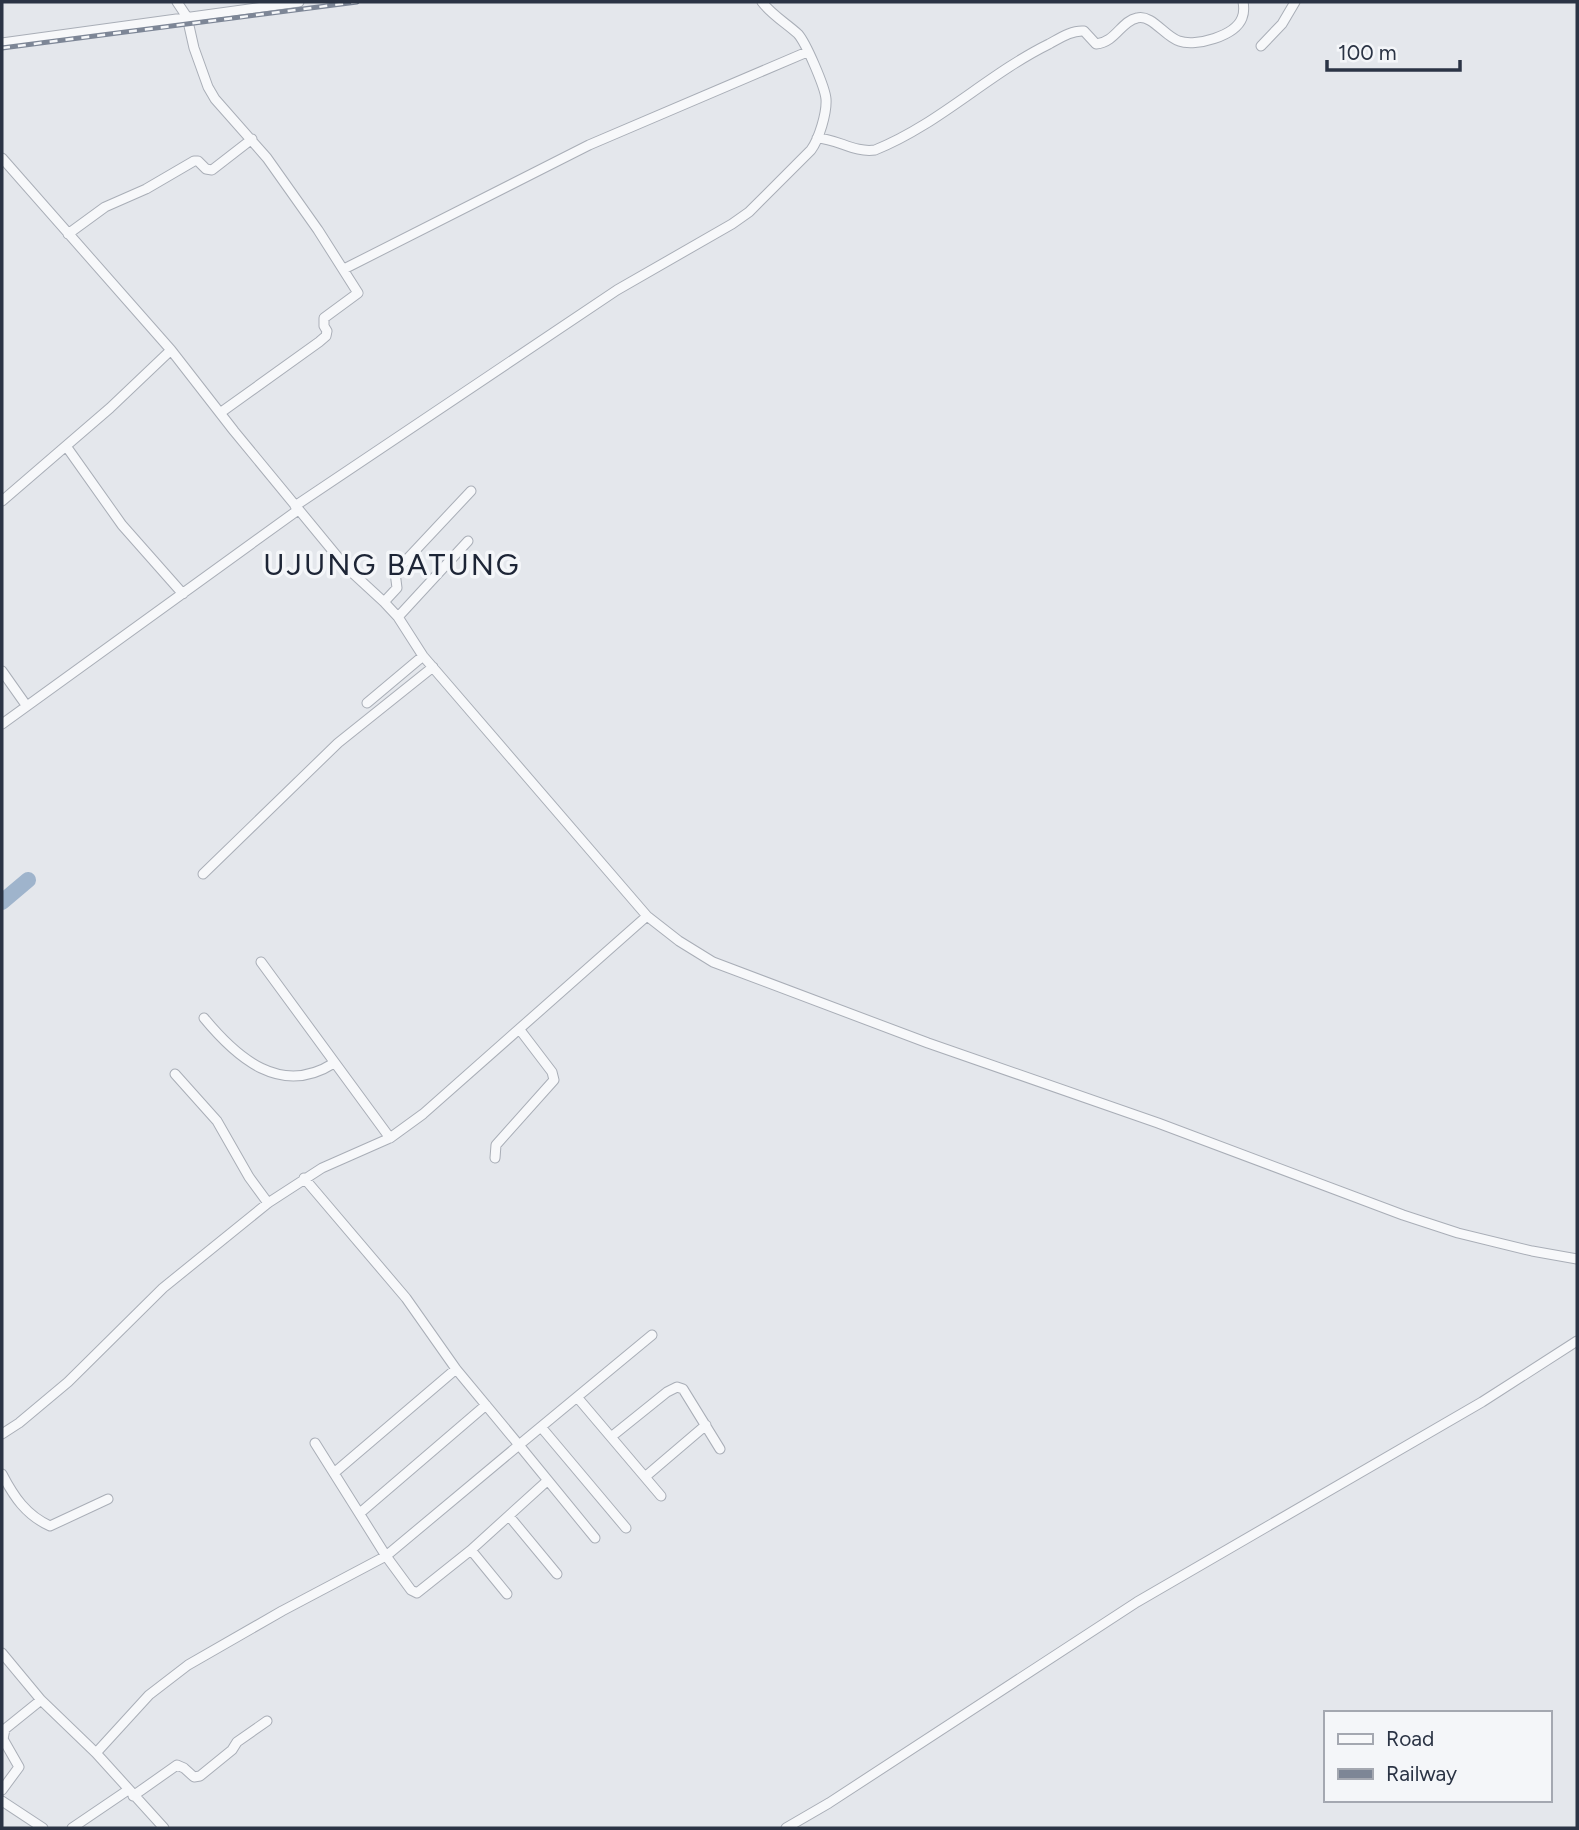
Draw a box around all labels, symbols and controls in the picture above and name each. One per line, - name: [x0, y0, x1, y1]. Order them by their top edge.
- scale bar: [1327, 28, 1460, 72]
- text: 100 m: [1338, 40, 1397, 65]
- district label: UJUNG BATUNG: [263, 546, 521, 583]
- legend: [1324, 1711, 1551, 1802]
- text: Road: [1386, 1726, 1434, 1751]
- text: Railway: [1386, 1761, 1457, 1786]

